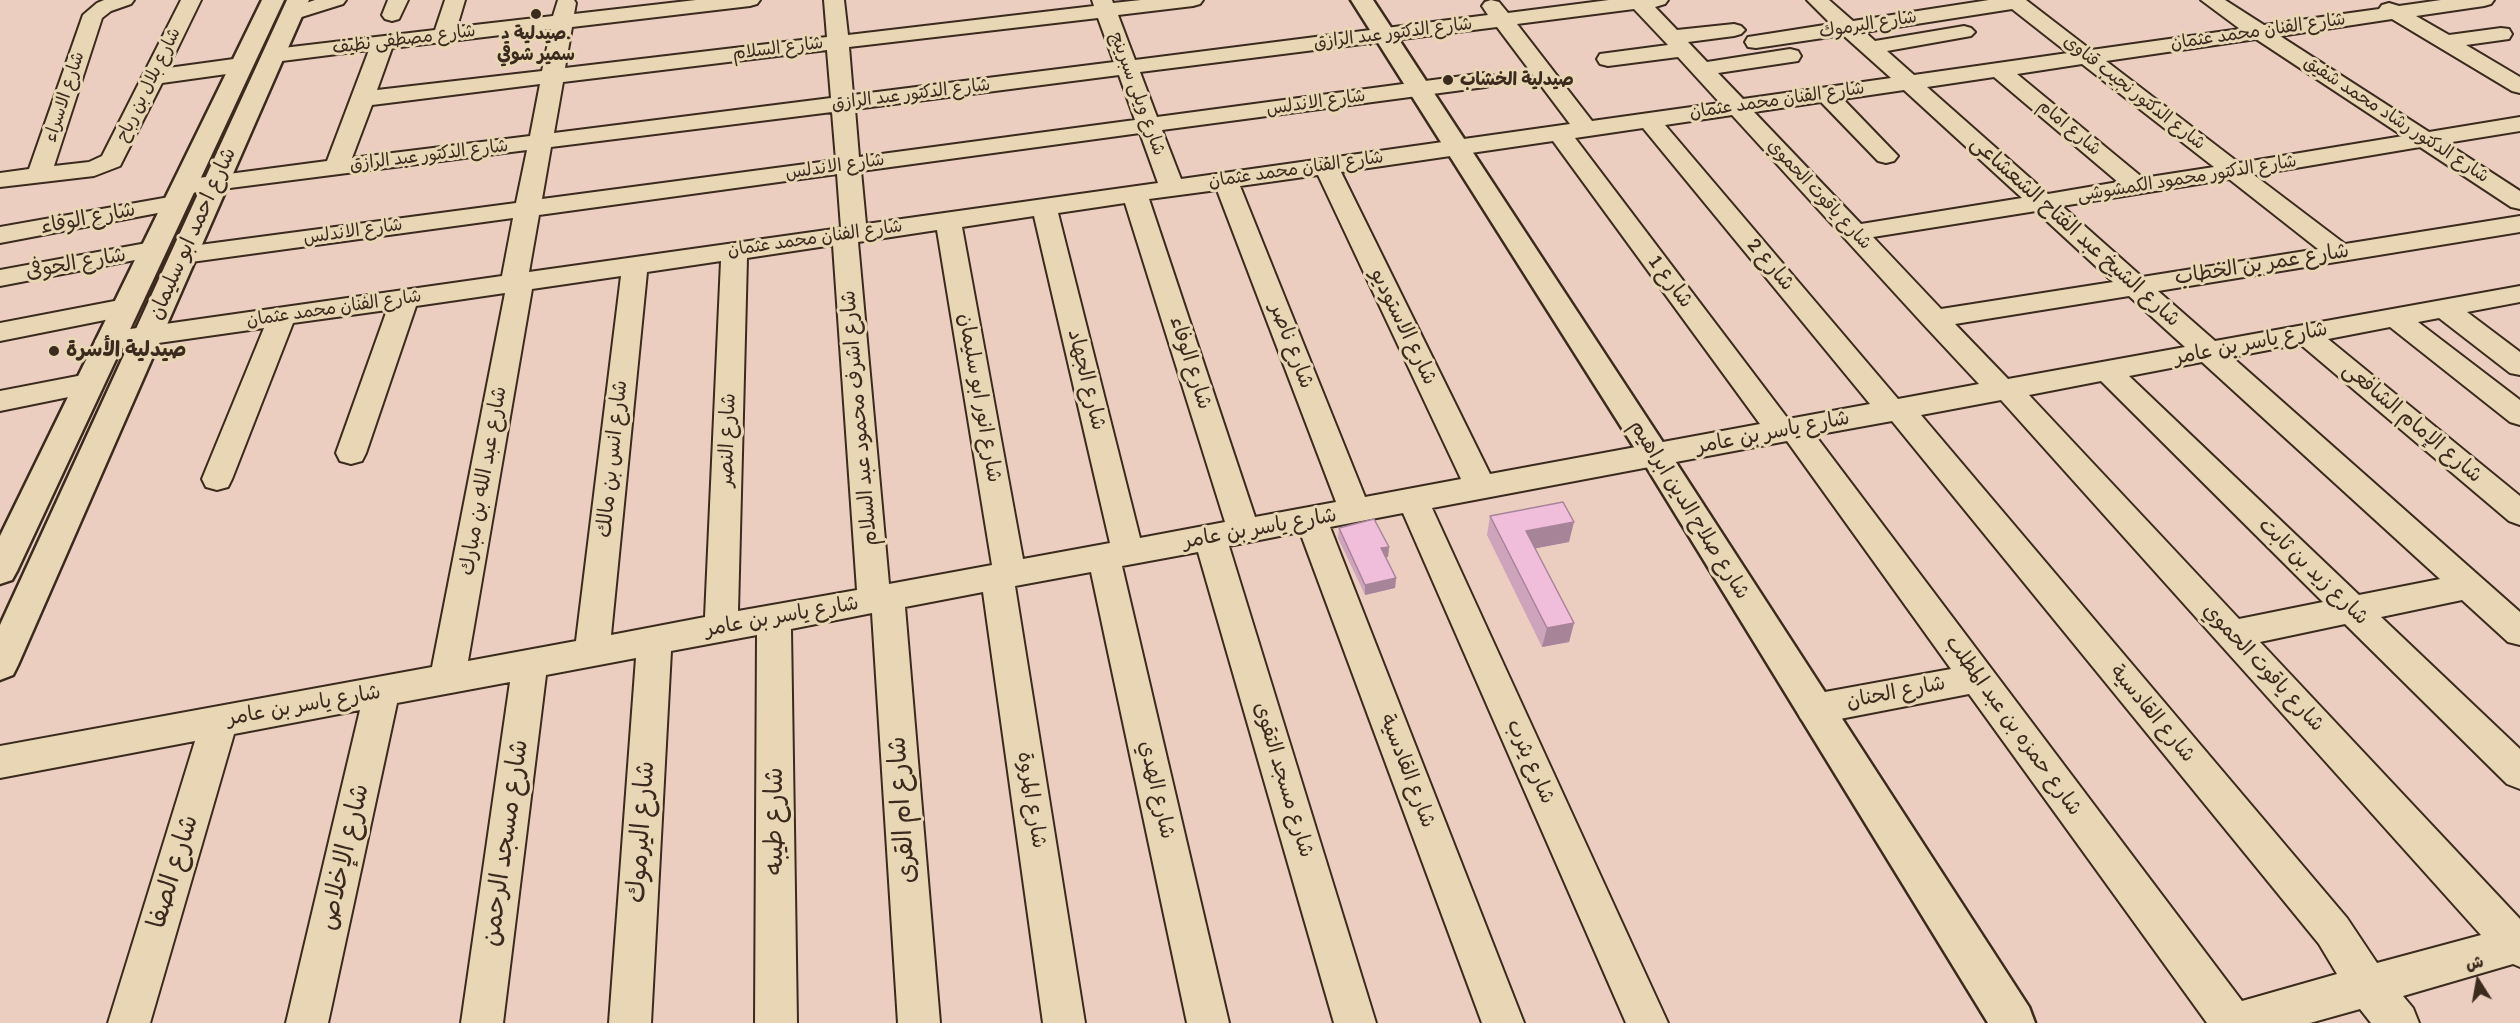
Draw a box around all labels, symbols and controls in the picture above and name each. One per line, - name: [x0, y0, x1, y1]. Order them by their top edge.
- marker: صيدلية د. سمير شوقي: [529, 7, 543, 21]
- street label: شارع اليرموك: [1818, 7, 1918, 43]
- street label: شارع الفنان محمد عثمان: [2169, 9, 2347, 55]
- street label: شارع الدكتور عبد الرازق: [1312, 14, 1474, 54]
- street label: شارع مصطفى نظيف: [331, 20, 477, 60]
- place label: صيدلية د. سمير شوقي: [497, 23, 575, 66]
- street label: شارع بلال بن رباح: [112, 24, 186, 146]
- street label: شارع ويلى سبرينج: [1105, 29, 1169, 159]
- street label: شارع الدكتور نجيب قناوى: [2059, 31, 2209, 155]
- street label: شارع السلام: [731, 33, 825, 65]
- street label: شارع الاسراء: [40, 49, 90, 145]
- street label: شارع الدكتور رشاد محمد شفيق: [2299, 52, 2493, 188]
- place label: صيدلية الخشاب: [1460, 69, 1574, 91]
- marker: صيدلية الخشاب: [1441, 73, 1455, 87]
- street label: شارع الدكتور عبد الرازق: [830, 75, 992, 115]
- street label: شارع الفنان محمد عثمان: [1688, 78, 1866, 124]
- street label: شارع الاندلس: [1265, 85, 1367, 121]
- street label: شارع امام: [2033, 95, 2105, 161]
- street label: شارع الشيخ عبد الفتاح الشعشاعى: [1965, 131, 2185, 333]
- street label: شارع ياقوت الحموي: [1762, 135, 1876, 255]
- street label: شارع الدكتور عبد الرازق: [348, 136, 510, 176]
- street label: شارع احمد ابو سليمان: [144, 144, 242, 324]
- street label: شارع الفنان محمد عثمان: [1207, 147, 1385, 193]
- street label: شارع الاندلس: [784, 149, 886, 185]
- street label: شارع الدكتور محمود الكمشوشى: [2076, 151, 2298, 207]
- street label: شارع الوفاء: [38, 197, 138, 241]
- street label: شارع الاندلس: [302, 214, 404, 250]
- street label: شارع الفنان محمد عثمان: [726, 216, 904, 262]
- street label: شارع 2: [1741, 233, 1799, 297]
- street label: شارع عمر بن الخطاب: [2173, 239, 2351, 291]
- street label: شارع الحوفى: [24, 243, 128, 285]
- street label: شارع 1: [1642, 250, 1698, 314]
- street label: شارع الاستوديو: [1364, 265, 1442, 389]
- street label: شارع الفنان محمد عثمان: [245, 286, 423, 332]
- street label: شارع اشرف محمود عبد السلام: [836, 289, 884, 547]
- street label: شارع ناصر: [1263, 300, 1319, 392]
- street label: شارع انور ابو سليمان: [952, 311, 1006, 485]
- street label: شارع الوفاء: [1163, 313, 1217, 413]
- street label: شارع ياسر بن عامر: [2172, 317, 2330, 371]
- street label: شارع الجهاد: [1061, 327, 1111, 433]
- place label: صيدلية الأسرة: [66, 338, 186, 364]
- marker: صيدلية الأسرة: [47, 344, 61, 358]
- street label: شارع الإمام الشافعى: [2337, 357, 2487, 489]
- street label: شارع انس بن مالك: [592, 379, 634, 539]
- street label: شارع عبد الله بن مبارك: [455, 385, 513, 577]
- street label: شارع النصر: [714, 393, 742, 487]
- street label: شارع ياسر بن عامر: [1694, 406, 1852, 460]
- street label: شارع صلاح الدين ابراهيم: [1624, 416, 1754, 604]
- street label: شارع ياسر بن عامر: [1181, 503, 1339, 555]
- street label: شارع زيد بن ثابت: [2253, 513, 2373, 631]
- street label: شارع ياسر بن عامر: [703, 591, 861, 643]
- street label: شارع ياقوت الحموي: [2197, 598, 2329, 738]
- street label: شارع حمزه بن عبد المطلب: [1939, 631, 2087, 821]
- street label: شارع القادسية: [2104, 660, 2200, 768]
- street label: شارع الحنان: [1844, 671, 1948, 715]
- street label: شارع ياسر بن عامر: [225, 680, 383, 732]
- street label: شارع مسجد التقوى: [1247, 699, 1319, 861]
- street label: شارع القادسية: [1374, 710, 1440, 832]
- street label: شارع يثرب: [1500, 716, 1560, 808]
- street label: شارع ام القرى: [882, 735, 924, 885]
- street label: شارع مسجد الرحمن: [476, 737, 536, 949]
- street label: شارع الهدي: [1132, 739, 1180, 841]
- street label: شارع المروة: [1011, 750, 1051, 850]
- street label: شارع اليرموك: [621, 760, 663, 904]
- street label: شارع طيبه: [759, 767, 791, 875]
- street label: شارع الإخلاص: [313, 781, 377, 933]
- street label: شارع الصفا: [142, 811, 206, 933]
- north arrow: [2448, 951, 2508, 1011]
- text: ش: [2464, 952, 2485, 974]

